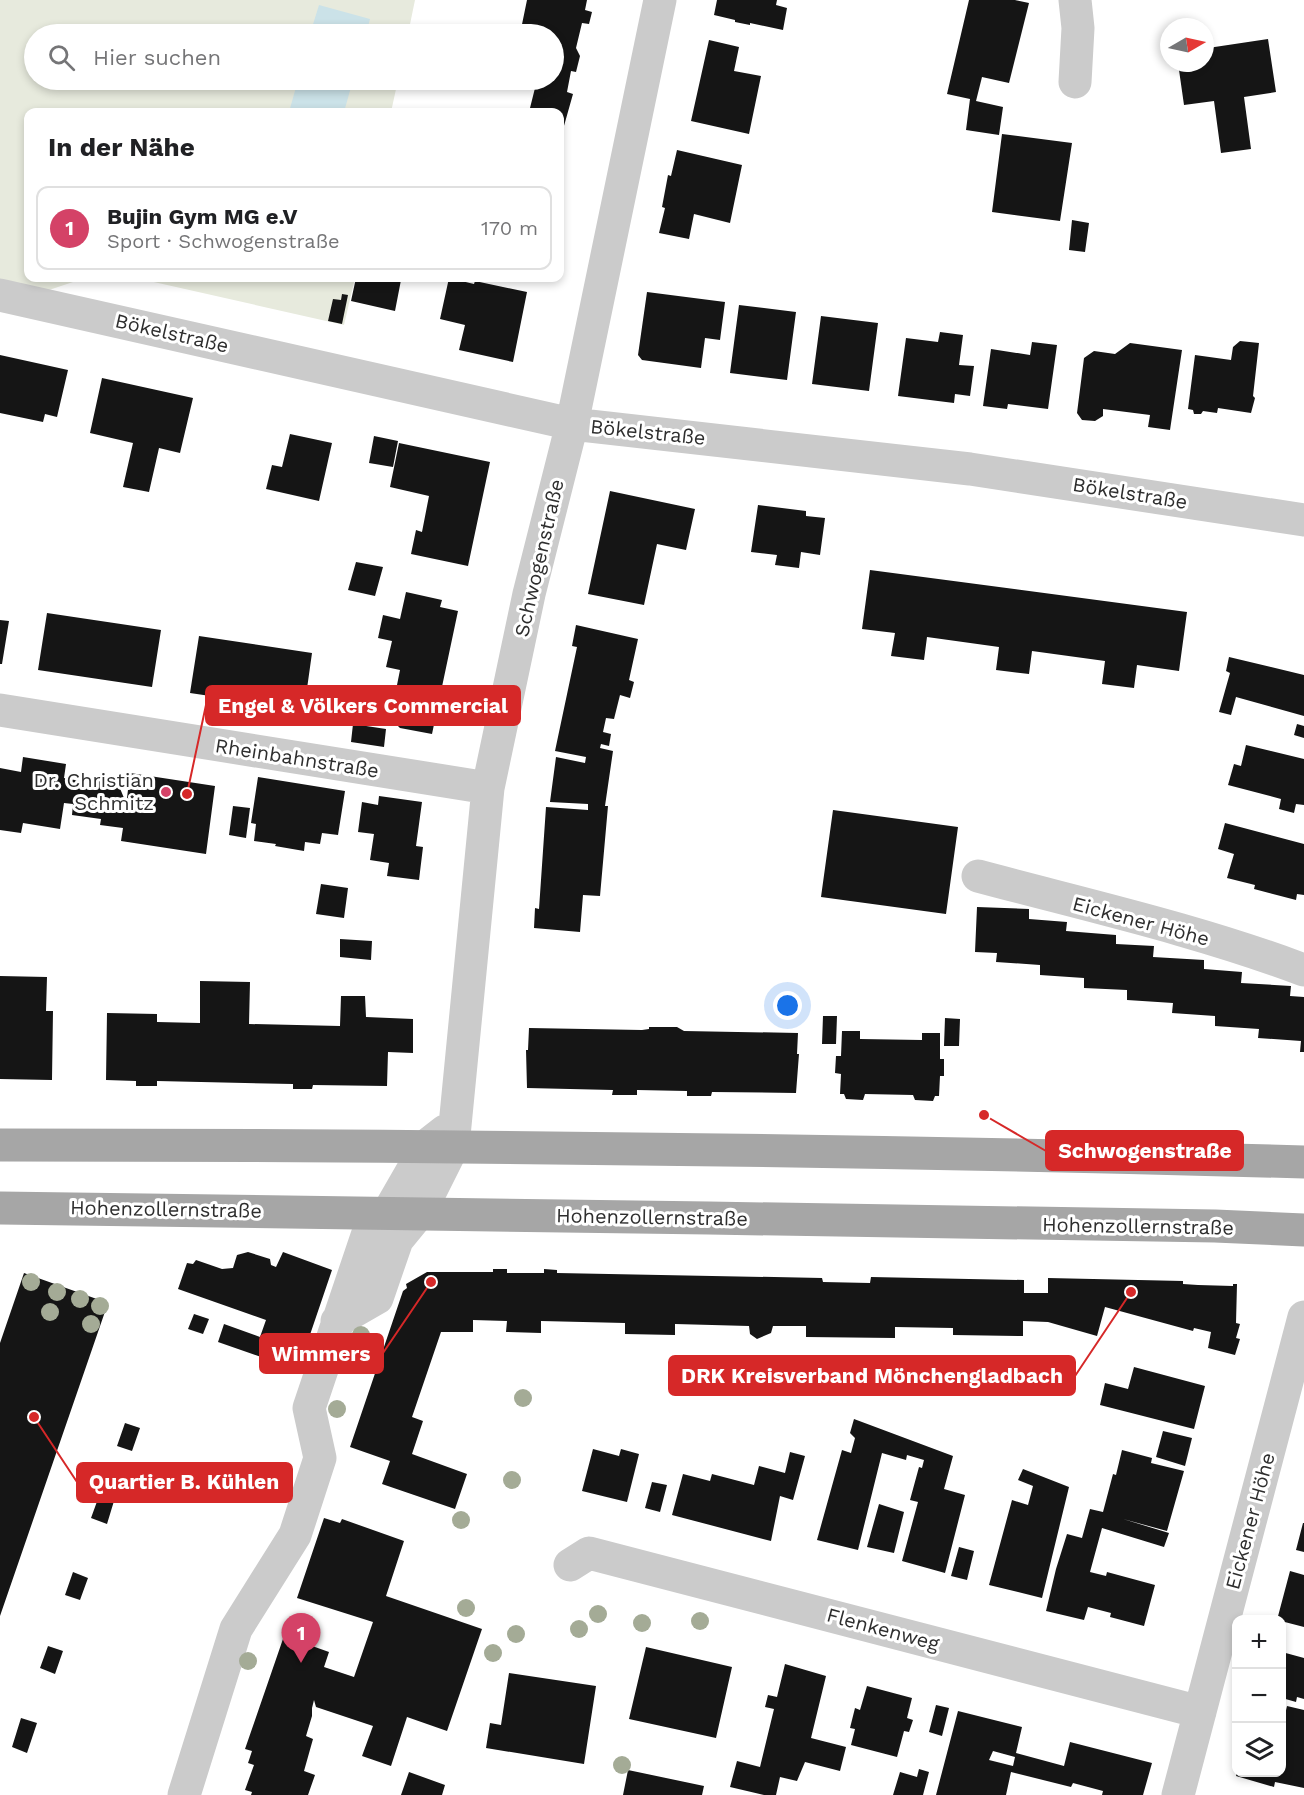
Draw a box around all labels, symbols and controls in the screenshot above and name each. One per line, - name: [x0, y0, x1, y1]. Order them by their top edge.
- north arrow: [1160, 18, 1214, 72]
- search box: [24, 24, 564, 90]
- icon: search: [45, 41, 78, 74]
- text: Hier suchen: [93, 45, 221, 70]
- text: In der Nähe: [48, 132, 195, 162]
- text: Bujin Gym MG e.V: [107, 204, 298, 229]
- text: 1: [65, 216, 74, 240]
- text: 170 m: [481, 216, 538, 240]
- text: Sport · Schwogenstraße: [107, 229, 340, 253]
- street label: Bökelstraße: [113, 308, 231, 358]
- street label: Bökelstraße: [589, 414, 707, 450]
- street label: Bökelstraße: [1071, 472, 1189, 514]
- street label: Schwogenstraße: [509, 477, 569, 639]
- callout: Engel & Völkers Commercial: [206, 686, 520, 725]
- text: Engel & Völkers Commercial: [218, 693, 508, 718]
- street label: Rheinbahnstraße: [213, 733, 381, 783]
- place label: Dr. Christian Schmitz: [33, 768, 154, 815]
- marker: Dr. Christian Schmitz: [159, 785, 173, 799]
- street label: Eickener Höhe: [1070, 891, 1212, 951]
- your location: [773, 991, 802, 1020]
- callout: Schwogenstraße: [1046, 1131, 1243, 1170]
- text: Schwogenstraße: [1058, 1138, 1232, 1163]
- street label: Hohenzollernstraße: [70, 1195, 262, 1223]
- street label: Hohenzollernstraße: [556, 1203, 748, 1231]
- street label: Hohenzollernstraße: [1042, 1212, 1234, 1240]
- callout: Wimmers: [260, 1334, 383, 1373]
- text: Wimmers: [272, 1341, 370, 1366]
- callout: DRK Kreisverband Mönchengladbach: [669, 1356, 1075, 1395]
- text: DRK Kreisverband Mönchengladbach: [681, 1363, 1063, 1388]
- street label: Eickener Höhe: [1220, 1450, 1280, 1592]
- callout: Quartier B. Kühlen: [77, 1463, 292, 1502]
- text: Quartier B. Kühlen: [89, 1469, 279, 1494]
- street label: Flenkenweg: [824, 1602, 942, 1656]
- pin: 1: [282, 1614, 320, 1663]
- map controls: [1232, 1615, 1286, 1777]
- button: +: [1232, 1615, 1286, 1669]
- button: −: [1232, 1669, 1286, 1723]
- button: layers: [1232, 1723, 1286, 1777]

